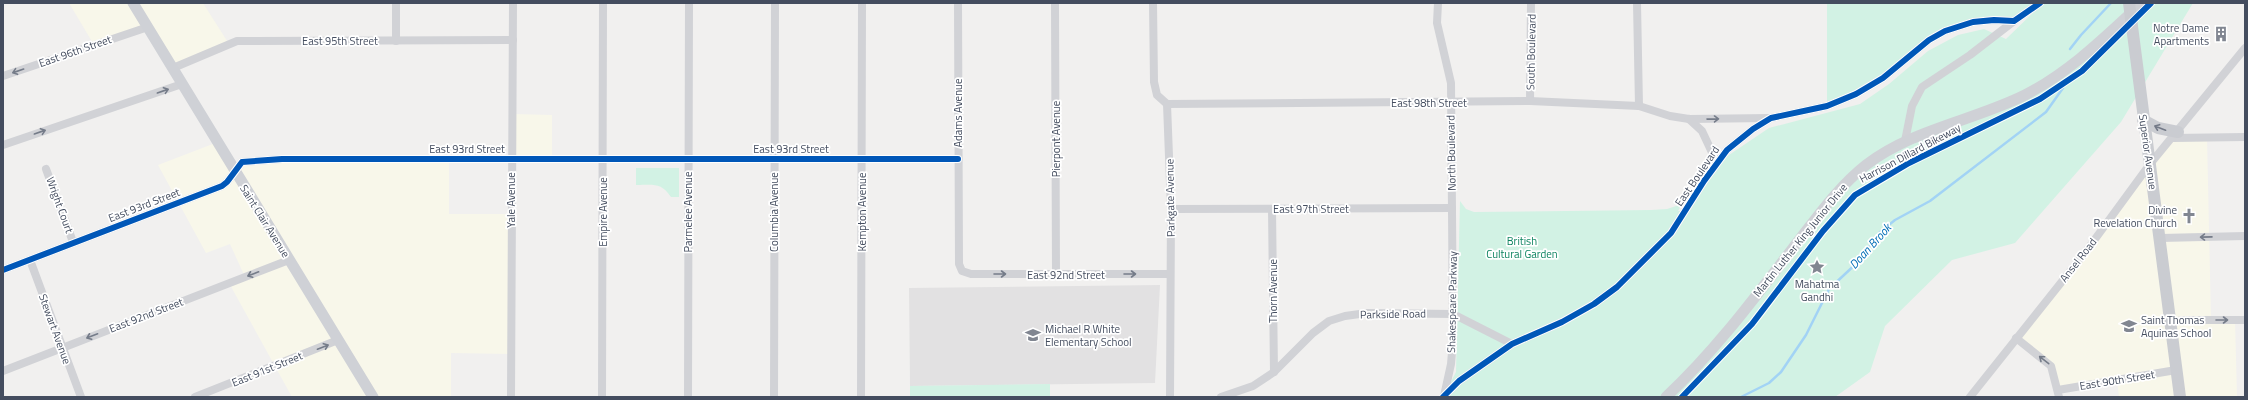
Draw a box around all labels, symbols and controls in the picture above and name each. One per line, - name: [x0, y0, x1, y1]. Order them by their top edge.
- street label: South Boulevard: [1522, 13, 1540, 90]
- place label: Notre Dame Apartments: [2153, 20, 2209, 49]
- building icon: Notre Dame Apartments: [2212, 25, 2230, 43]
- street label: East 96th Street: [37, 31, 114, 71]
- street label: East 95th Street: [302, 33, 378, 49]
- one-way arrow: [12, 67, 24, 75]
- street label: Adams Avenue: [950, 78, 966, 147]
- one-way arrow: [157, 86, 169, 94]
- street label: East 98th Street: [1391, 95, 1467, 111]
- street label: Pierpont Avenue: [1048, 100, 1064, 177]
- street label: Superior Avenue: [2135, 113, 2161, 191]
- street label: North Boulevard: [1442, 115, 1460, 191]
- one-way arrow: [1706, 115, 1719, 123]
- street label: Harrison Dillard Bikeway: [1856, 119, 1964, 187]
- one-way arrow: [2154, 124, 2166, 132]
- one-way arrow: [33, 128, 46, 135]
- street label: East 93rd Street: [429, 141, 505, 157]
- street label: East 93rd Street: [753, 141, 829, 157]
- street label: East Boulevard: [1671, 143, 1723, 209]
- street label: Parkgate Avenue: [1161, 158, 1179, 237]
- street label: Parmelee Avenue: [680, 171, 696, 253]
- street label: Yale Avenue: [503, 172, 519, 228]
- street label: Columbia Avenue: [766, 172, 782, 252]
- street label: Kempton Avenue: [854, 172, 870, 252]
- street label: Wright Court: [42, 175, 78, 235]
- street label: Empire Avenue: [595, 177, 611, 247]
- street label: Martin Luther King Junior Drive: [1749, 180, 1851, 300]
- street label: Saint Clair Avenue: [236, 182, 294, 261]
- street label: East 93rd Street: [106, 184, 182, 226]
- street label: East 97th Street: [1273, 201, 1349, 217]
- place label: Divine Revelation Church: [2094, 202, 2177, 231]
- church icon: Divine Revelation Church: [2180, 207, 2198, 225]
- water label: Doan Brook: [1844, 218, 1897, 273]
- park label: British Cultural Garden: [1486, 233, 1558, 262]
- one-way arrow: [2200, 233, 2213, 241]
- street label: Ansel Road: [2056, 234, 2100, 285]
- street label: Shakespeare Parkway: [1443, 250, 1461, 353]
- place icon: Mahatma Gandhi: [1808, 258, 1826, 276]
- street label: Thorn Avenue: [1265, 259, 1281, 323]
- street label: East 92nd Street: [1027, 267, 1105, 283]
- one-way arrow: [247, 270, 259, 278]
- one-way arrow: [1123, 270, 1136, 278]
- one-way arrow: [993, 271, 1006, 278]
- place label: Mahatma Gandhi: [1795, 276, 1840, 305]
- street label: Stewart Avenue: [35, 292, 75, 367]
- street label: East 92nd Street: [107, 294, 185, 336]
- street label: Parkside Road: [1360, 305, 1426, 323]
- place label: Saint Thomas Aquinas School: [2141, 312, 2211, 341]
- one-way arrow: [2215, 316, 2228, 324]
- school or university icon: Saint Thomas Aquinas School: [2120, 317, 2138, 335]
- place label: Michael R White Elementary School: [1045, 321, 1132, 350]
- school or university icon: Michael R White Elementary School: [1024, 326, 1042, 344]
- one-way arrow: [87, 332, 99, 340]
- one-way arrow: [316, 342, 328, 350]
- street label: East 91st Street: [229, 347, 305, 390]
- one-way arrow: [2038, 356, 2049, 364]
- street label: East 90th Street: [2078, 366, 2156, 394]

